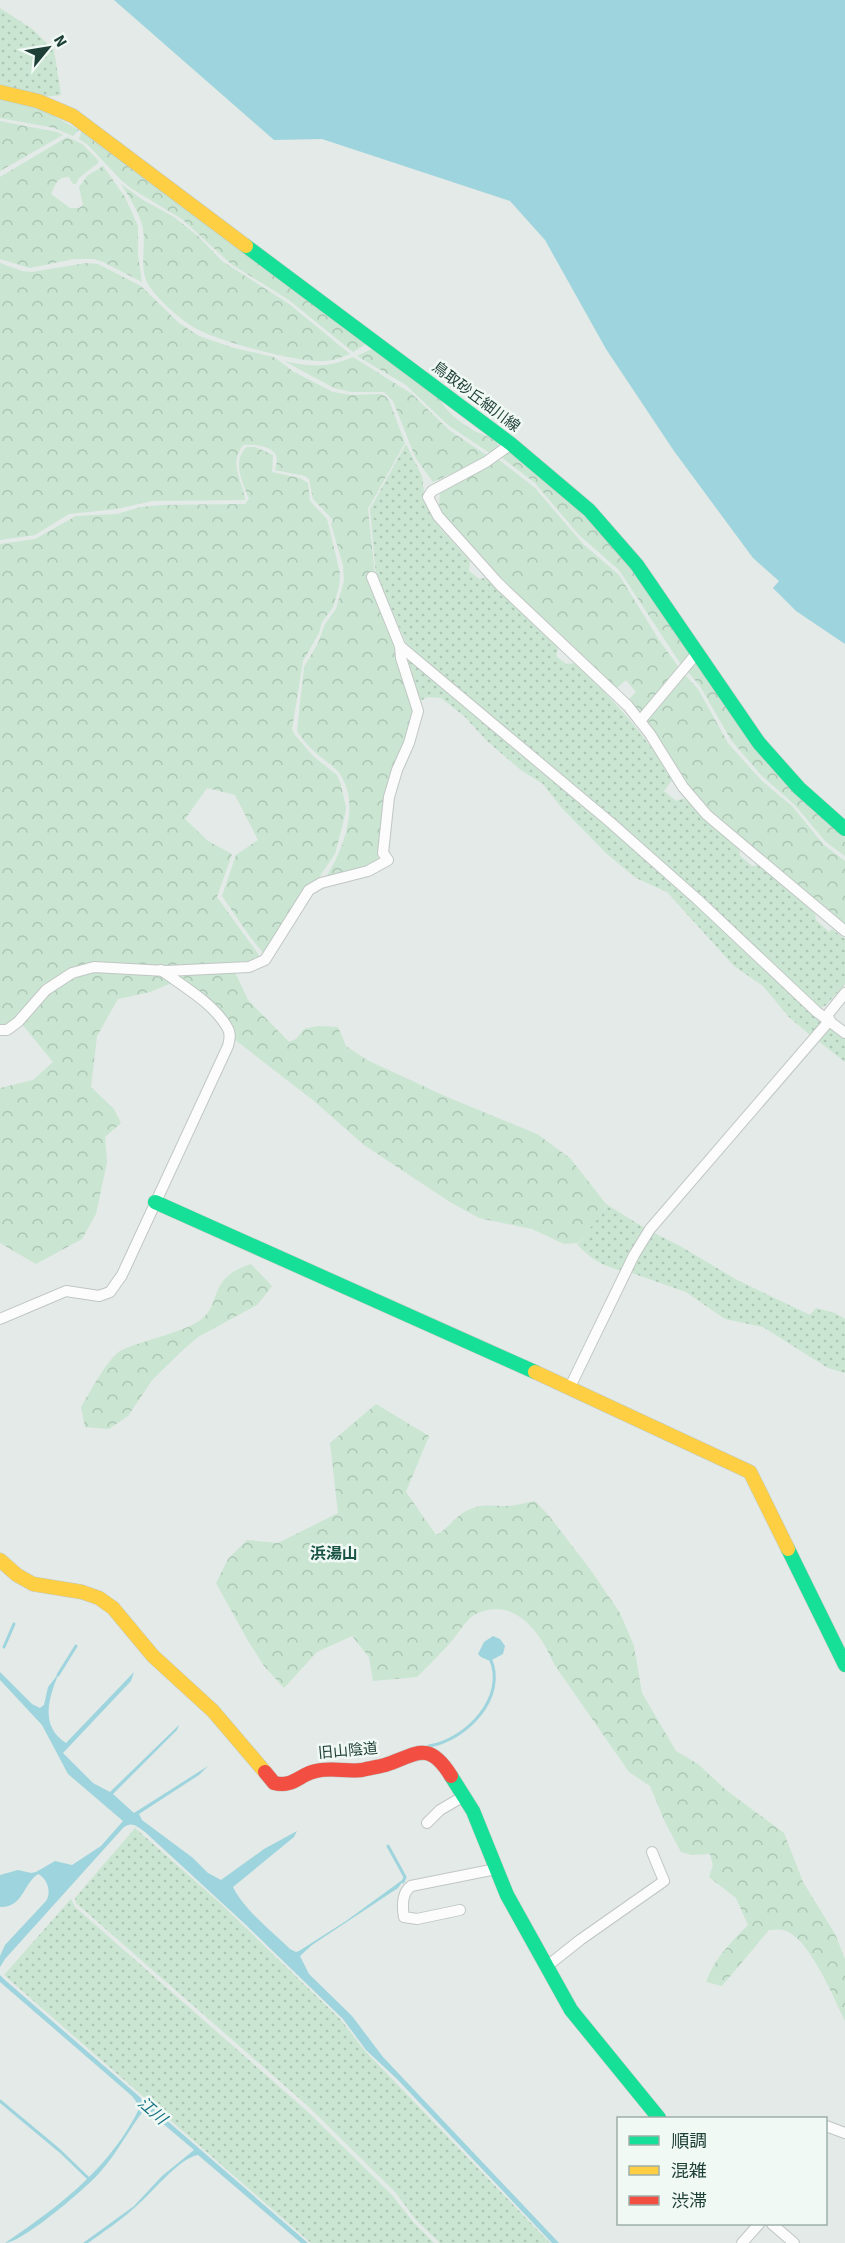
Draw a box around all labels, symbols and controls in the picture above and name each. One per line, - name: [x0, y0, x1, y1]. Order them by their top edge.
- north arrow: [18, 18, 78, 78]
- text: N: [48, 31, 72, 51]
- street label: 鳥取砂丘細川線: [428, 357, 524, 437]
- district label: 浜湯山: [310, 1543, 358, 1565]
- street label: 旧山陰道: [317, 1738, 379, 1764]
- water label: 江川: [133, 2092, 173, 2131]
- legend: [617, 2117, 827, 2225]
- text: 順調: [671, 2129, 707, 2154]
- text: 混雑: [671, 2159, 707, 2184]
- text: 渋滞: [671, 2189, 707, 2214]

